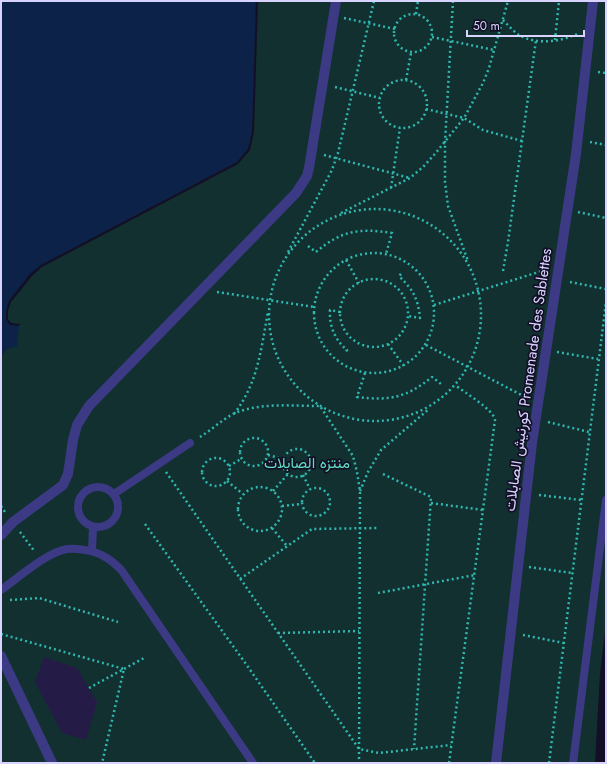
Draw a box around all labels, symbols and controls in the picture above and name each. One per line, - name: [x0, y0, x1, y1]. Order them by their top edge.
- scale bar: [467, 12, 584, 38]
- text: 50 m: [473, 17, 500, 35]
- street label: كورنيش الصابلات Promenade des Sablettes: [499, 247, 557, 513]
- park label: منتزه الصابلات: [264, 452, 350, 474]

